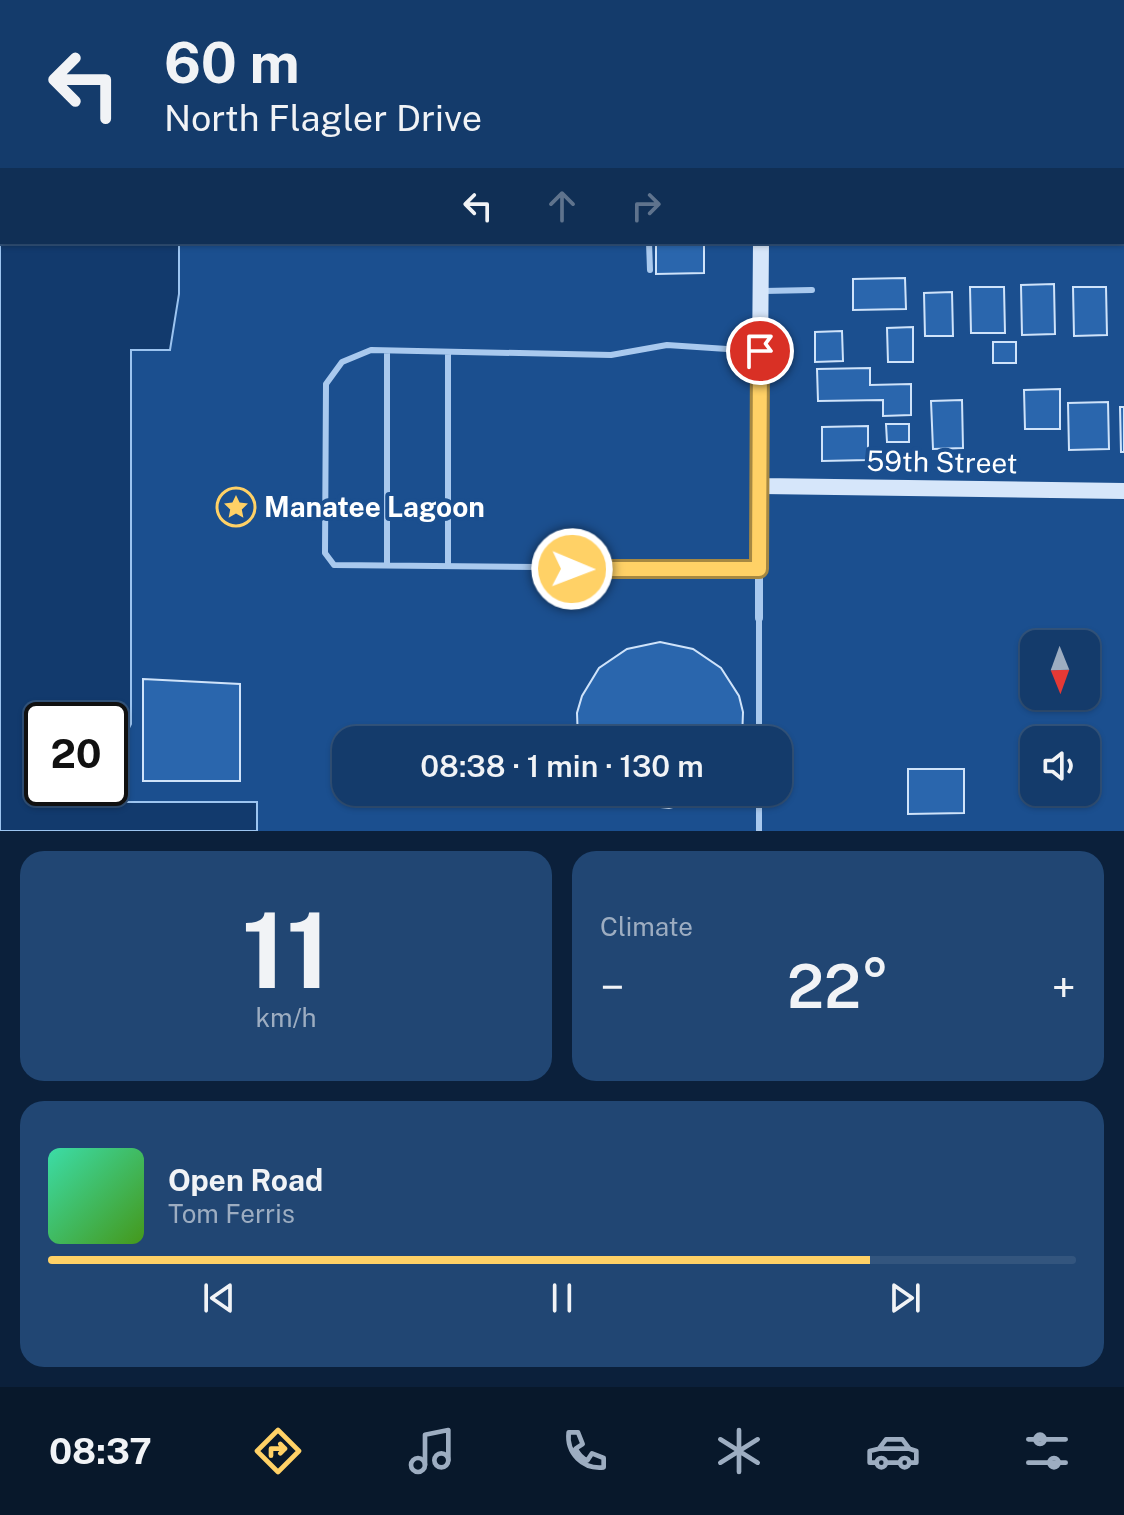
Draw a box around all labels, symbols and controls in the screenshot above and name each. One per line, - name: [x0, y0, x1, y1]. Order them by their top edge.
- text: 60 m: [164, 30, 300, 96]
- icon: left: [32, 32, 136, 136]
- text: North Flagler Drive: [164, 97, 482, 139]
- icon: left: [456, 184, 500, 228]
- icon: ahead: [540, 184, 584, 228]
- icon: right: [624, 184, 668, 228]
- pin: [726, 317, 794, 385]
- icon: arrive: [738, 329, 782, 373]
- street label: 59th Street: [866, 444, 1018, 479]
- place icon: Manatee Lagoon: [215, 486, 257, 528]
- place label: Manatee Lagoon: [264, 490, 485, 523]
- position arrow: [530, 527, 614, 611]
- north arrow: [1020, 630, 1100, 710]
- map controls: [1020, 630, 1100, 806]
- speed limit sign: 20: [24, 702, 128, 806]
- button: sound: [1020, 726, 1100, 806]
- text: 08:38 · 1 min · 130 m: [420, 748, 704, 784]
- text: 11: [241, 889, 331, 1011]
- text: Climate: [600, 911, 693, 942]
- text: 22°: [787, 951, 889, 1022]
- text: −: [600, 961, 624, 1013]
- text: +: [1052, 961, 1076, 1013]
- text: km/h: [255, 1002, 317, 1033]
- text: Open Road: [168, 1162, 323, 1198]
- text: Tom Ferris: [168, 1198, 295, 1229]
- icon: previous: [197, 1276, 241, 1320]
- icon: pause: [540, 1276, 584, 1320]
- icon: next: [883, 1276, 927, 1320]
- icon: directions: [250, 1423, 306, 1479]
- icon: music: [404, 1423, 460, 1479]
- icon: phone: [557, 1423, 613, 1479]
- icon: climate: [711, 1423, 767, 1479]
- icon: car: [865, 1423, 921, 1479]
- icon: filters: [1019, 1423, 1075, 1479]
- text: 08:37: [49, 1430, 152, 1472]

